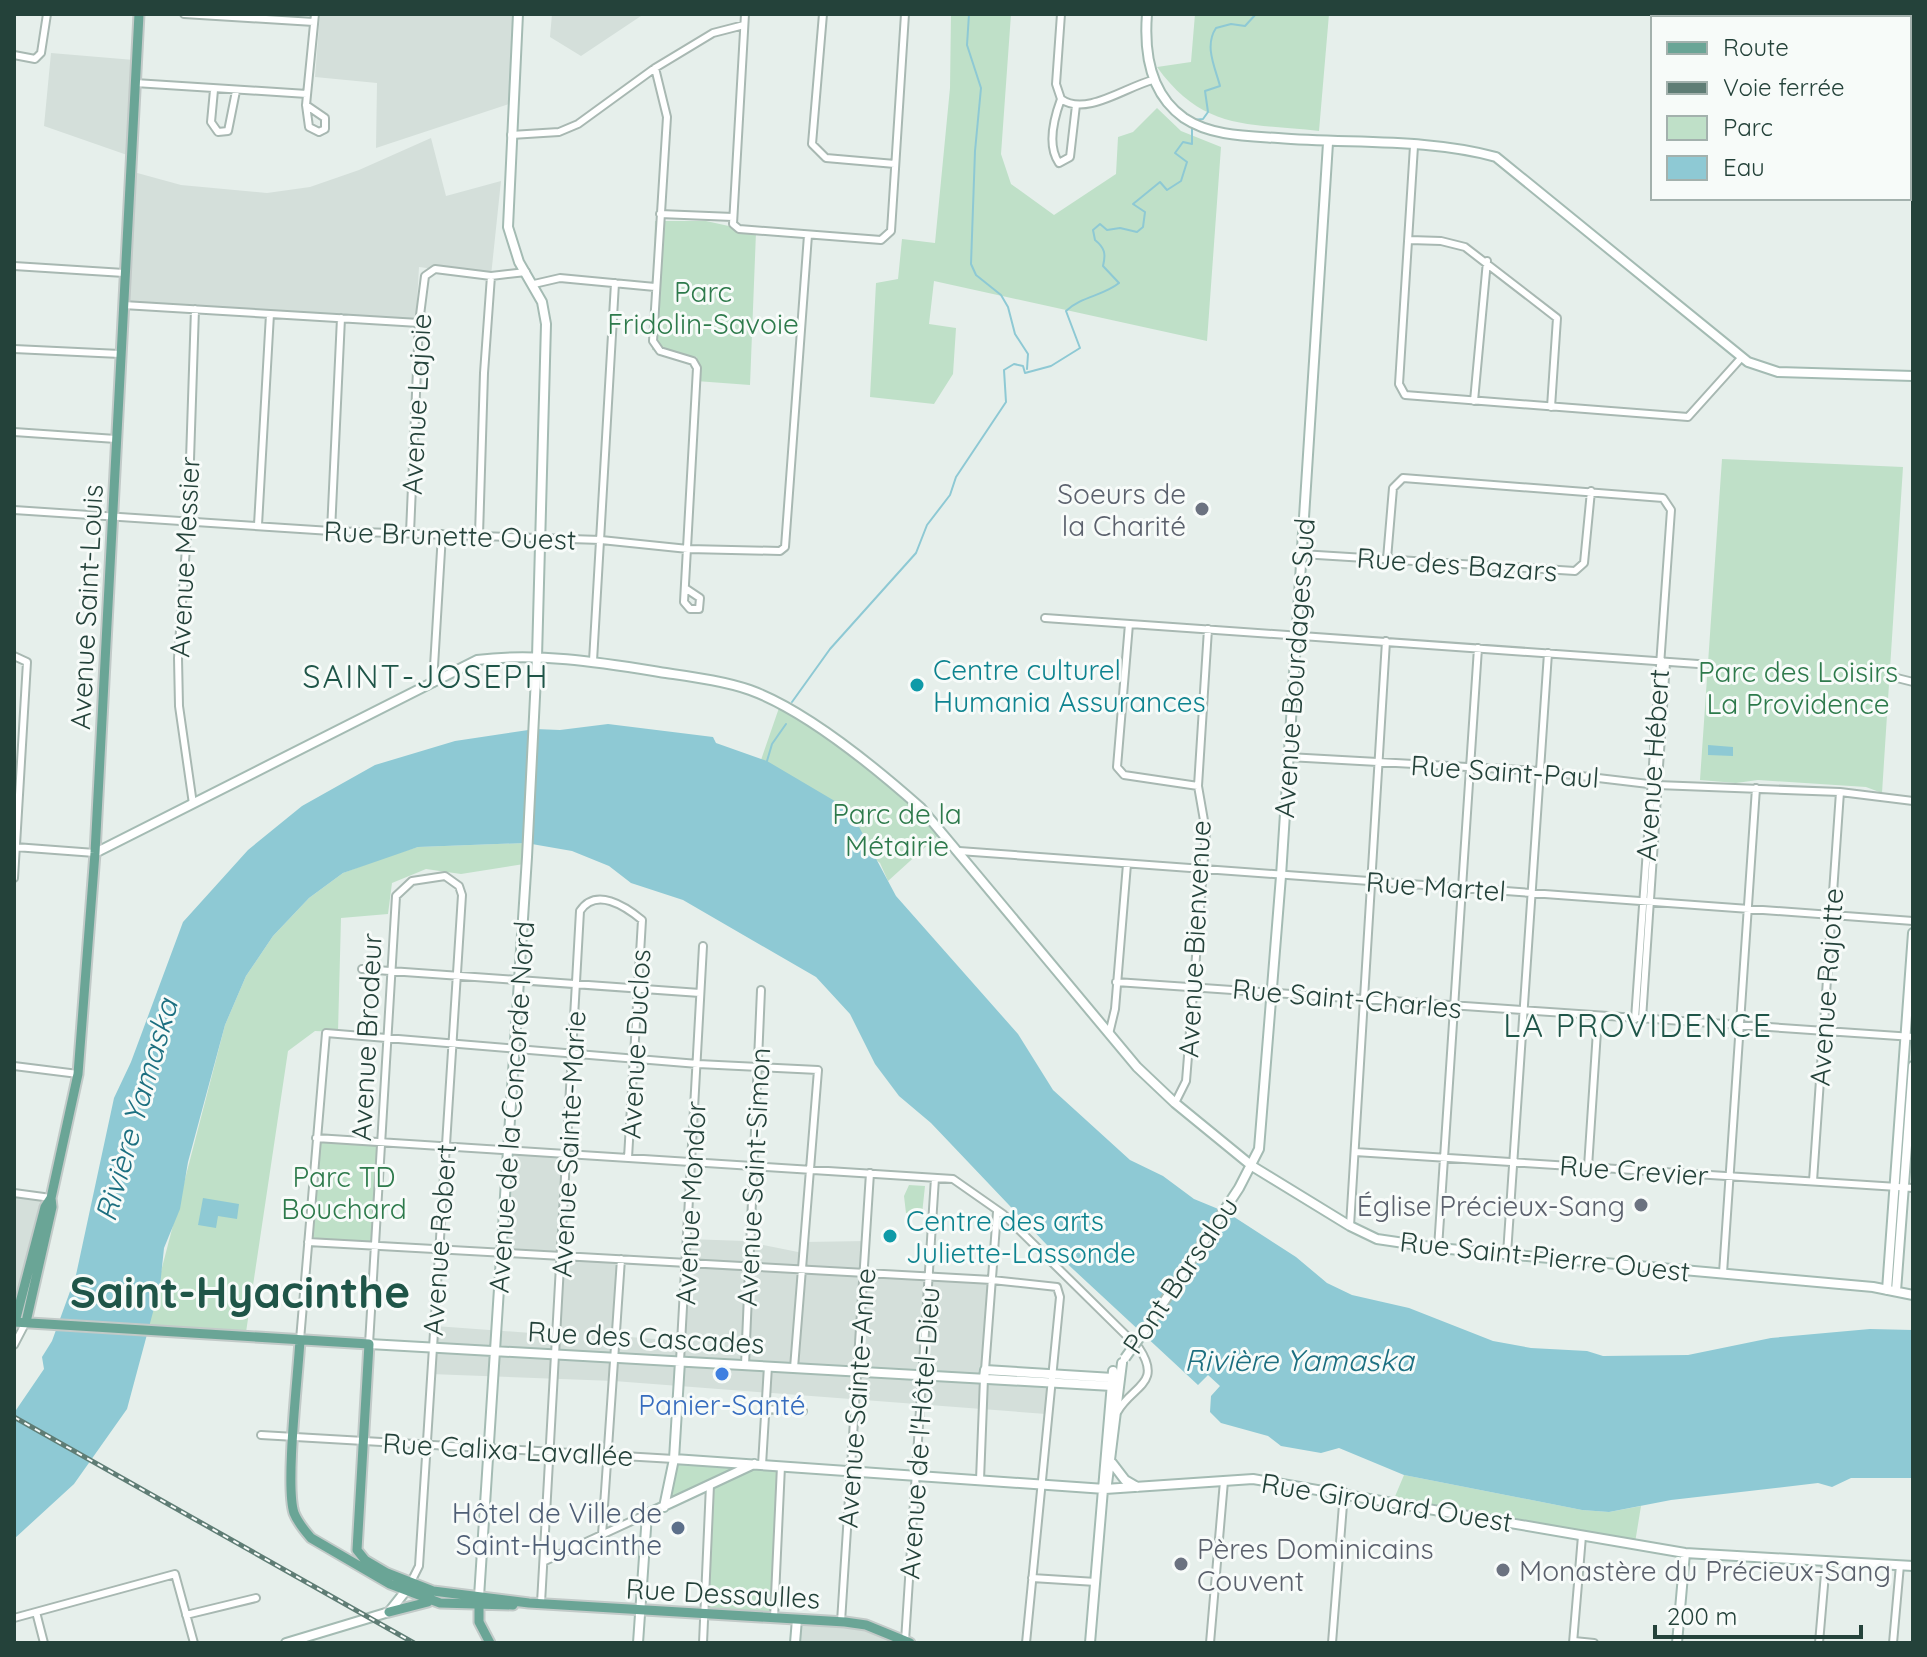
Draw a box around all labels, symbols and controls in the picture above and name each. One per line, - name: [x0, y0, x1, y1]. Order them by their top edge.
- legend: [1651, 16, 1911, 200]
- text: Route: [1723, 32, 1789, 62]
- text: Voie ferrée: [1723, 72, 1845, 102]
- text: Parc: [1723, 112, 1773, 142]
- text: Eau: [1723, 152, 1765, 182]
- park label: Parc Fridolin-Savoie: [607, 274, 799, 341]
- street label: Avenue Lajoie: [394, 312, 438, 496]
- street label: Avenue Messier: [161, 455, 207, 658]
- place label: Soeurs de la Charité: [1057, 476, 1186, 543]
- street label: Avenue Saint-Louis: [62, 483, 110, 731]
- marker: Soeurs de la Charité: [1193, 500, 1211, 518]
- street label: Rue Brunette Ouest: [323, 513, 577, 557]
- street label: Avenue Bourdages Sud: [1266, 517, 1322, 819]
- street label: Rue des Bazars: [1356, 540, 1558, 588]
- place label: Centre culturel Humania Assurances: [933, 652, 1206, 719]
- park label: Parc des Loisirs La Providence: [1698, 654, 1898, 721]
- district label: SAINT-JOSEPH: [303, 656, 549, 696]
- street label: Avenue Hébert: [1628, 668, 1676, 862]
- marker: Centre culturel Humania Assurances: [908, 676, 926, 694]
- street label: Rue Saint-Paul: [1410, 747, 1600, 795]
- park label: Parc de la Métairie: [832, 796, 962, 863]
- street label: Avenue Bienvenue: [1170, 819, 1218, 1059]
- street label: Rue Martel: [1365, 864, 1507, 908]
- street label: Avenue Rajotte: [1802, 887, 1850, 1087]
- street label: Avenue de la Concorde Nord: [481, 920, 541, 1294]
- street label: Avenue Brodeur: [343, 932, 389, 1142]
- street label: Avenue Duclos: [613, 948, 657, 1140]
- street label: Rue Saint-Charles: [1231, 971, 1463, 1025]
- water label: Rivière Yamaska: [86, 993, 186, 1226]
- district label: LA PROVIDENCE: [1503, 1005, 1773, 1045]
- street label: Avenue Sainte-Marie: [544, 1010, 592, 1278]
- street label: Avenue Saint-Simon: [729, 1047, 777, 1307]
- street label: Avenue Mondor: [667, 1100, 713, 1306]
- street label: Avenue Robert: [415, 1143, 463, 1337]
- street label: Rue Crevier: [1558, 1147, 1710, 1193]
- park label: Parc TD Bouchard: [281, 1159, 407, 1226]
- place label: Église Précieux-Sang: [1357, 1188, 1625, 1223]
- street label: Pont Barsalou: [1115, 1190, 1245, 1360]
- marker: Église Précieux-Sang: [1632, 1196, 1650, 1214]
- place label: Centre des arts Juliette-Lassonde: [906, 1203, 1136, 1270]
- street label: Rue Saint-Pierre Ouest: [1398, 1223, 1692, 1289]
- marker: Centre des arts Juliette-Lassonde: [881, 1227, 899, 1245]
- district label: Saint-Hyacinthe: [70, 1264, 410, 1319]
- street label: Avenue Sainte-Anne: [829, 1267, 883, 1529]
- street label: Avenue de l'Hôtel-Dieu: [891, 1286, 947, 1580]
- street label: Rue des Cascades: [527, 1313, 765, 1361]
- water label: Rivière Yamaska: [1184, 1341, 1416, 1379]
- marker: Panier-Santé: [713, 1365, 731, 1383]
- place label: Panier-Santé: [638, 1387, 806, 1422]
- street label: Rue Calixa Lavallée: [382, 1425, 634, 1473]
- street label: Rue Girouard Ouest: [1259, 1465, 1515, 1539]
- place label: Hôtel de Ville de Saint-Hyacinthe: [452, 1495, 662, 1562]
- marker: Hôtel de Ville de Saint-Hyacinthe: [669, 1519, 687, 1537]
- place label: Pères Dominicains Couvent: [1197, 1531, 1434, 1598]
- place label: Monastère du Précieux-Sang: [1519, 1553, 1891, 1588]
- marker: Pères Dominicains Couvent: [1172, 1555, 1190, 1573]
- marker: Monastère du Précieux-Sang: [1494, 1561, 1512, 1579]
- street label: Rue Dessaulles: [625, 1570, 821, 1616]
- scale bar: [1655, 1589, 1861, 1639]
- text: 200 m: [1667, 1601, 1737, 1631]

